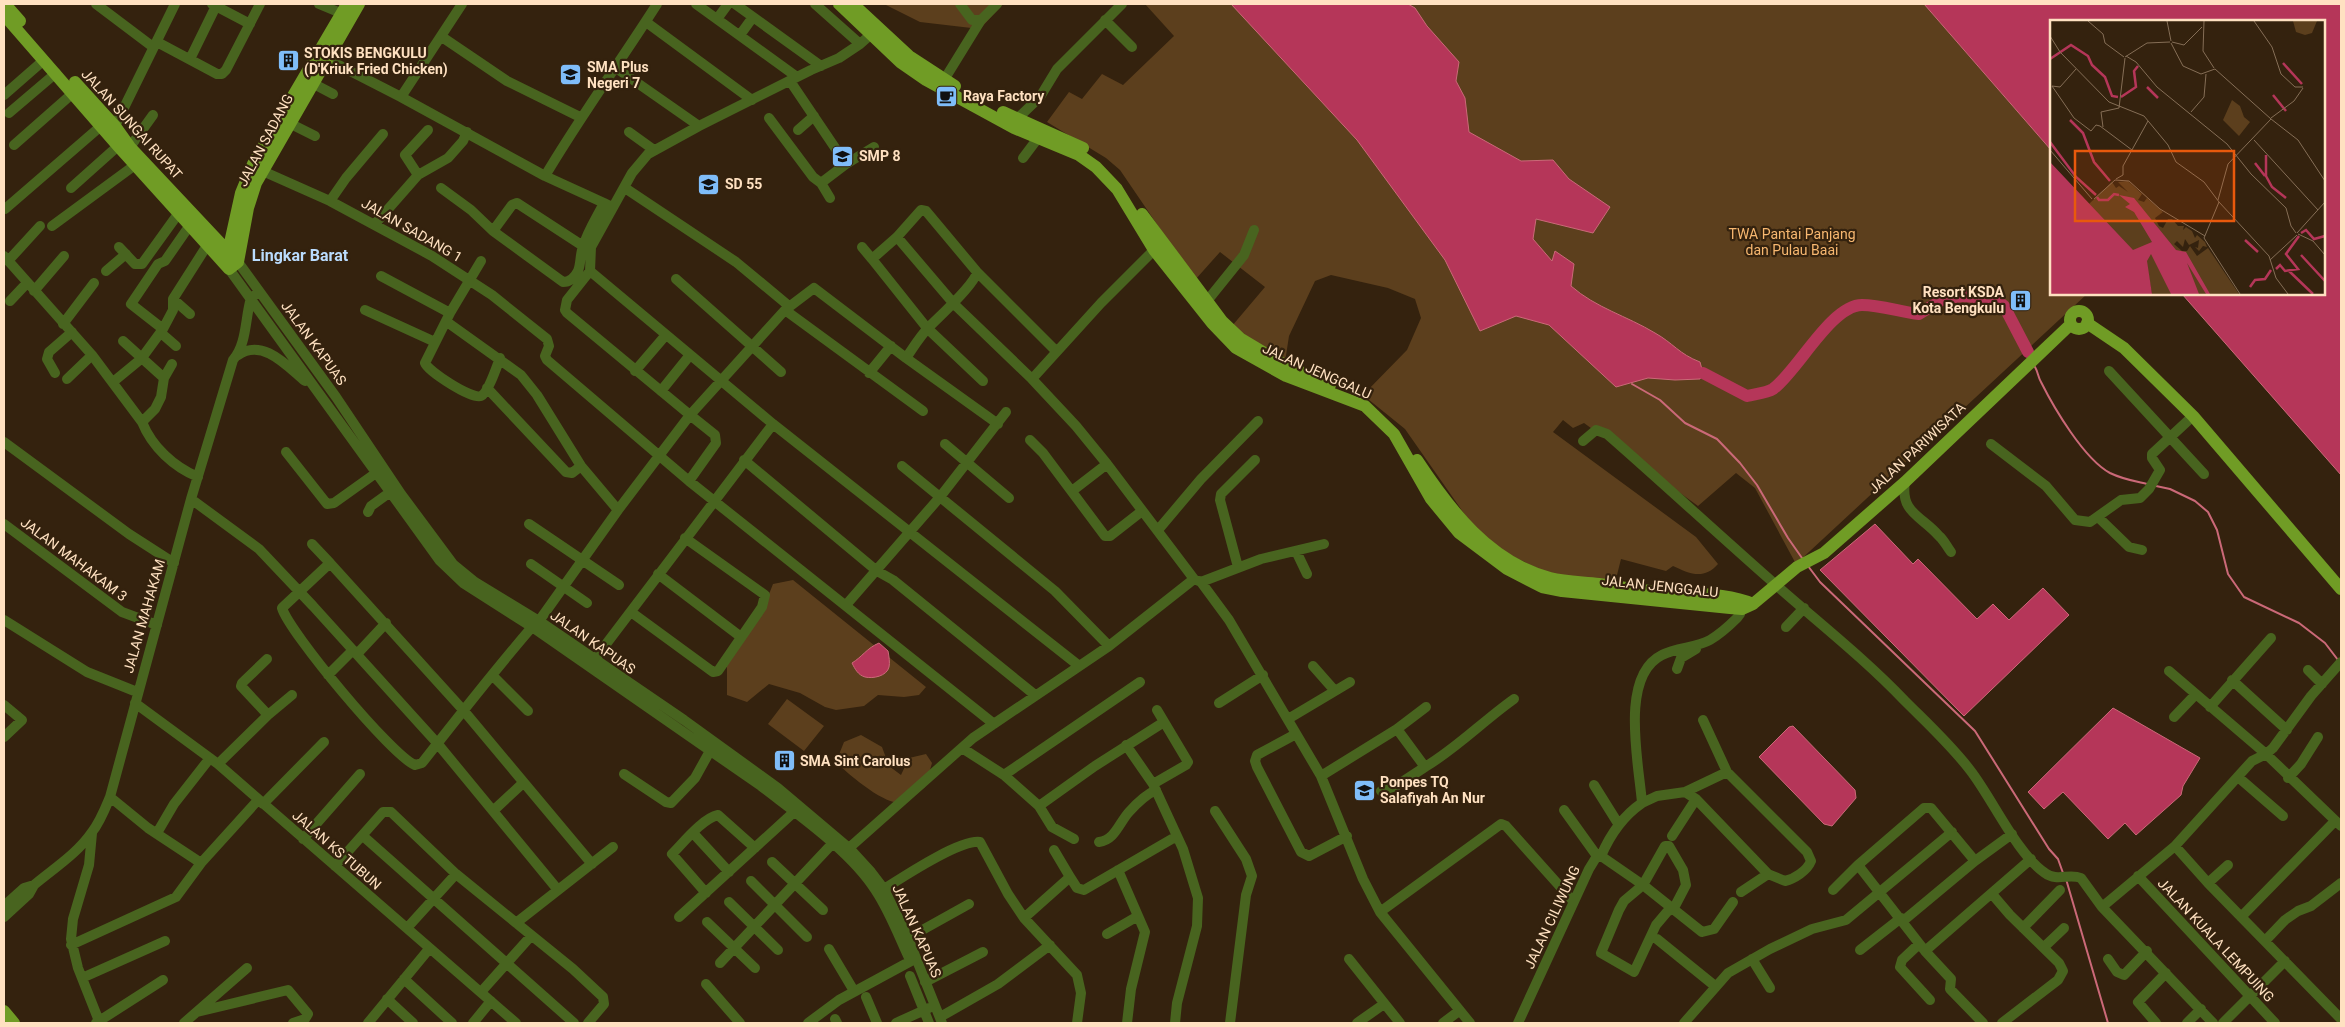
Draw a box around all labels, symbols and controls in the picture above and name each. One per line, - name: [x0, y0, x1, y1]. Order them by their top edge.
- inset map: [2050, 20, 2325, 295]
- place label: STOKIS BENGKULU (D'Kriuk Fried Chicken): [304, 45, 448, 78]
- building icon: STOKIS BENGKULU (D'Kriuk Fried Chicken): [276, 49, 300, 73]
- place label: SMA Plus Negeri 7: [587, 59, 649, 91]
- school or university icon: SMA Plus Negeri 7: [559, 63, 583, 87]
- street label: JALAN SUNGAI RUPAT: [78, 66, 186, 183]
- cafe icon: Raya Factory: [935, 84, 959, 108]
- place label: Raya Factory: [963, 88, 1045, 104]
- street label: JALAN SADANG: [234, 91, 296, 189]
- school or university icon: SMP 8: [831, 144, 855, 168]
- place label: SMP 8: [859, 148, 900, 164]
- school or university icon: SD 55: [697, 172, 721, 196]
- place label: SD 55: [725, 176, 762, 192]
- street label: JALAN SADANG 1: [359, 195, 465, 265]
- park label: TWA Pantai Panjang dan Pulau Baai: [1728, 226, 1856, 258]
- district label: Lingkar Barat: [252, 246, 349, 265]
- place label: Resort KSDA Kota Bengkulu: [1912, 284, 2005, 316]
- building icon: Resort KSDA Kota Bengkulu: [2008, 288, 2032, 312]
- street label: JALAN KAPUAS: [278, 298, 350, 388]
- street label: JALAN JENGGALU: [1260, 340, 1374, 402]
- street label: JALAN PARIWISATA: [1865, 399, 1969, 497]
- street label: JALAN MAHAKAM 3: [18, 514, 130, 604]
- street label: JALAN MAHAKAM: [120, 557, 168, 675]
- street label: JALAN JENGGALU: [1601, 572, 1719, 600]
- street label: JALAN KAPUAS: [547, 607, 639, 677]
- building icon: SMA Sint Carolus: [772, 749, 796, 773]
- place label: SMA Sint Carolus: [800, 753, 910, 769]
- place label: Ponpes TQ Salafiyah An Nur: [1380, 774, 1485, 806]
- school or university icon: Ponpes TQ Salafiyah An Nur: [1352, 778, 1376, 802]
- street label: JALAN KS TUBUN: [289, 807, 385, 893]
- street label: JALAN CILIWUNG: [1521, 863, 1583, 971]
- street label: JALAN KUALA LEMPUING: [2155, 875, 2277, 1005]
- street label: JALAN KAPUAS: [889, 882, 945, 980]

